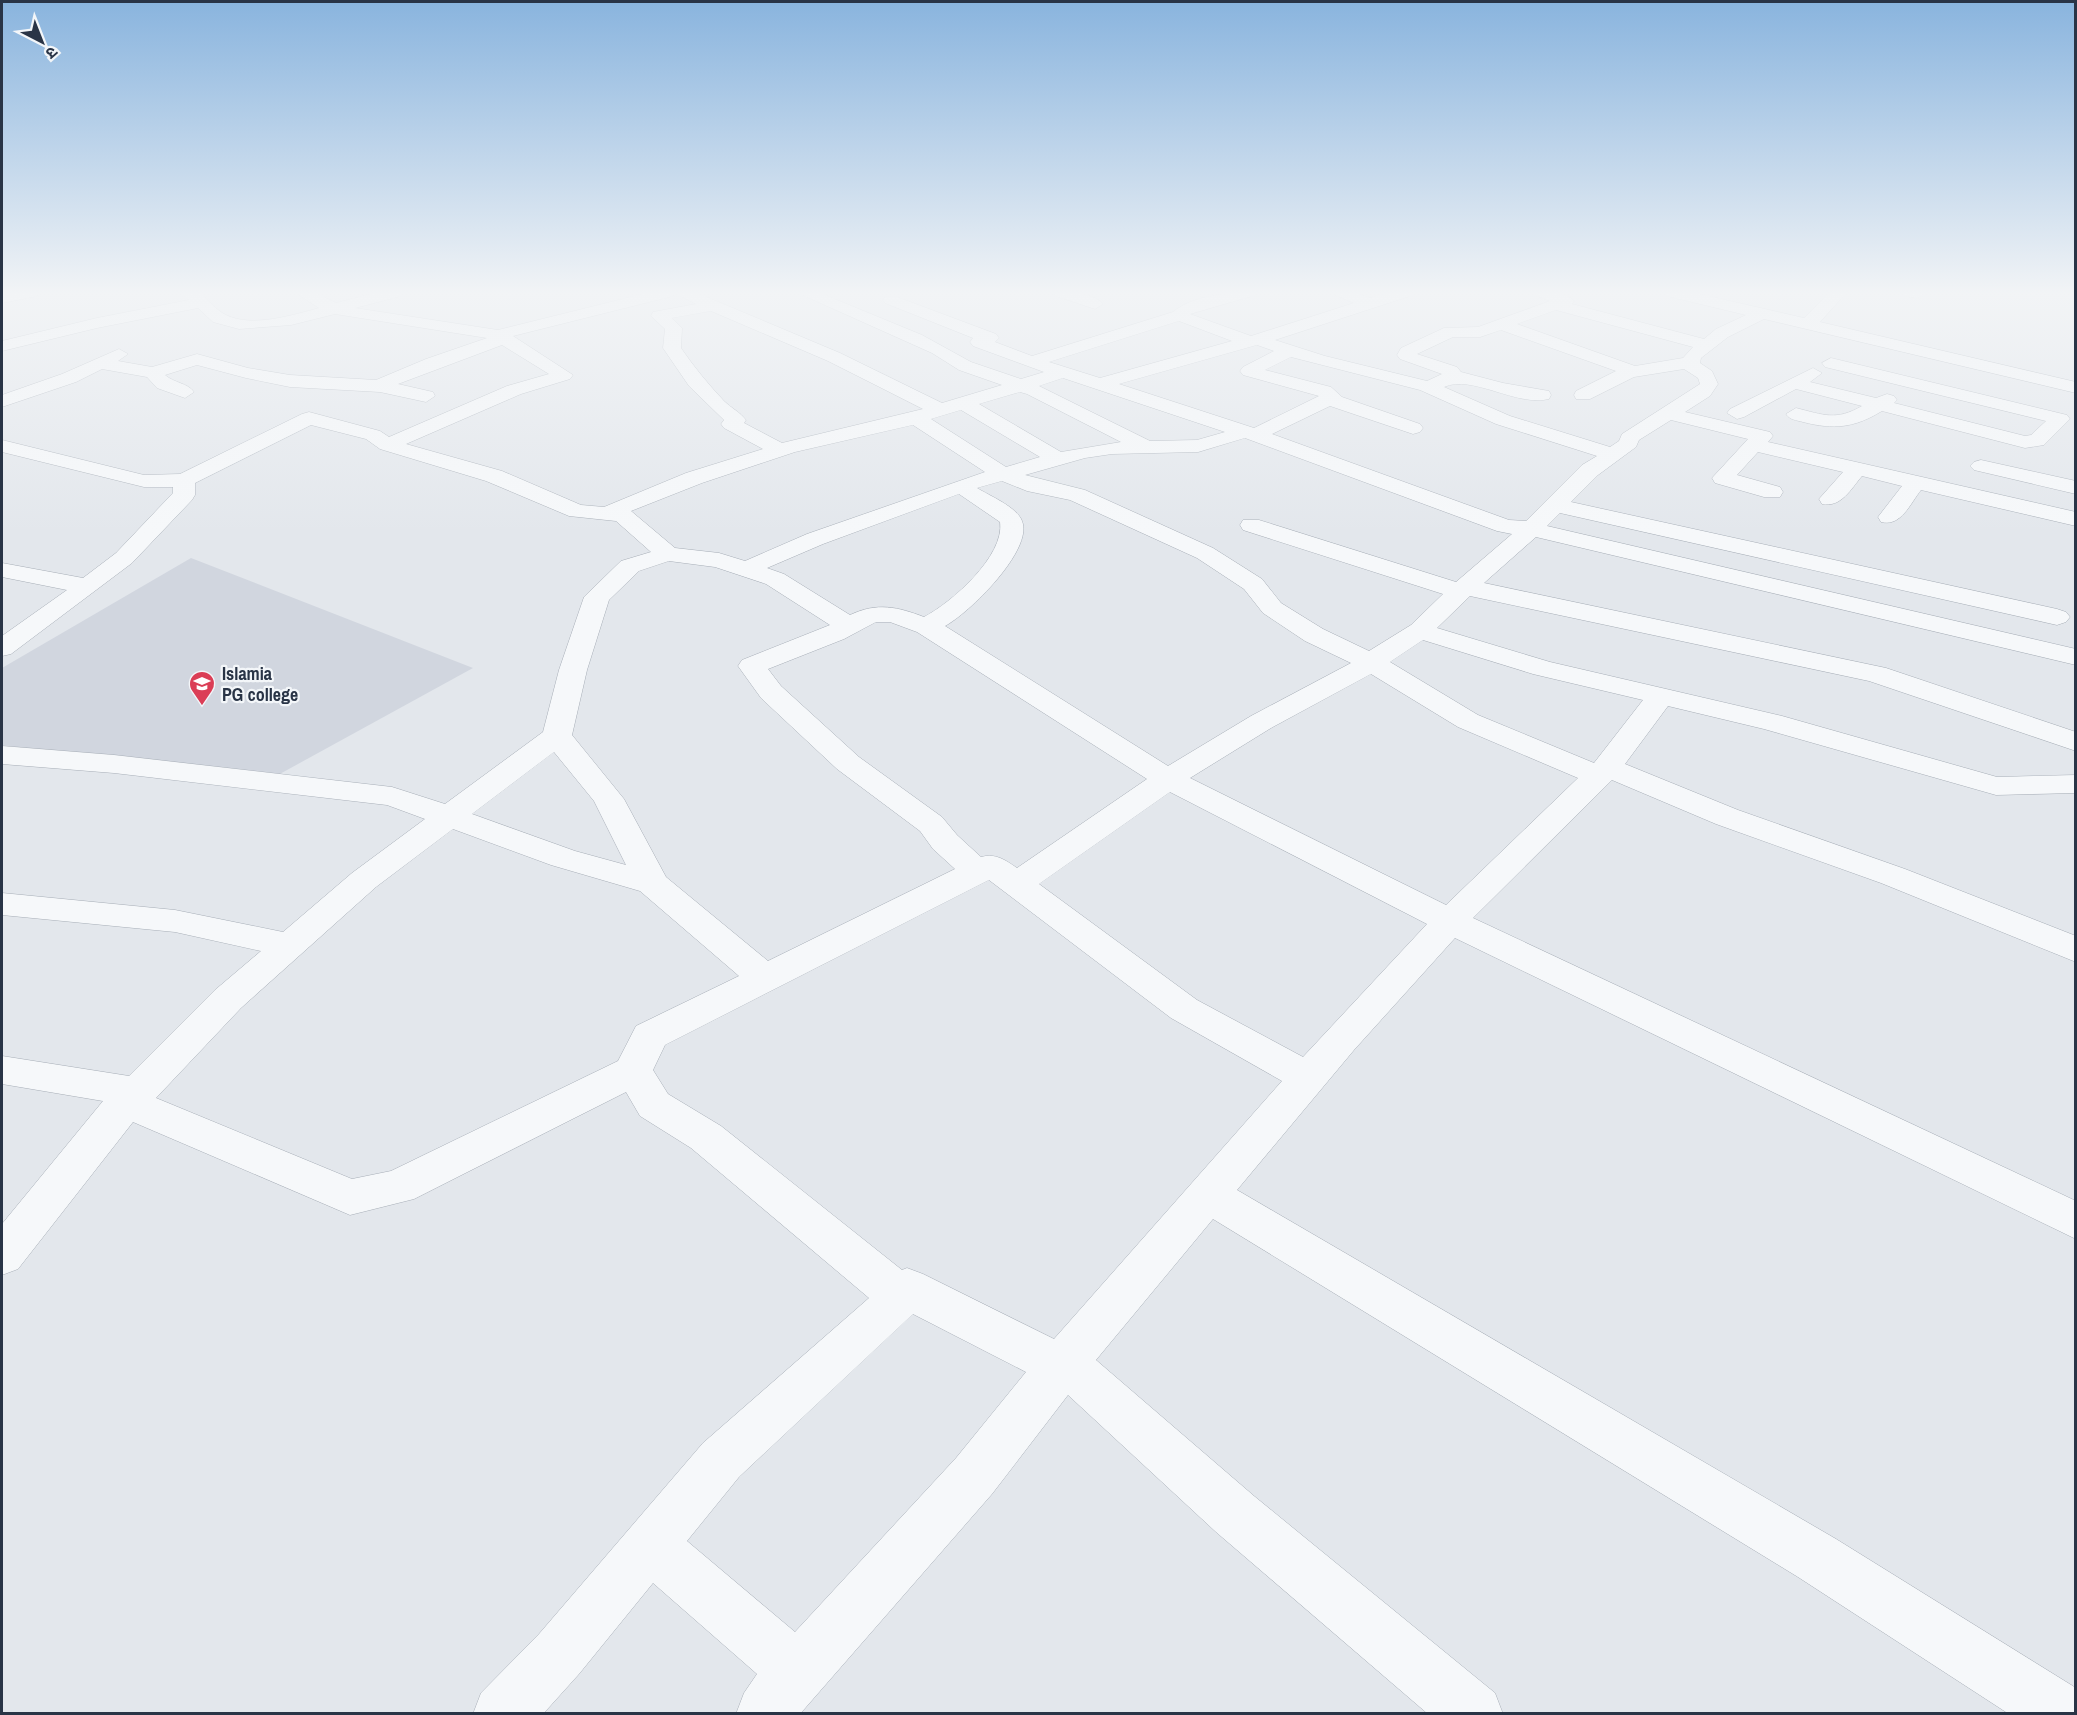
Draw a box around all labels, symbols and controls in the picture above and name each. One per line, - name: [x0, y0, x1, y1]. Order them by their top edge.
- north arrow: [12, 12, 72, 72]
- text: उ: [41, 42, 63, 65]
- place label: Islamia PG college: [222, 661, 298, 707]
- school or university icon: Islamia PG college: [187, 669, 217, 707]

